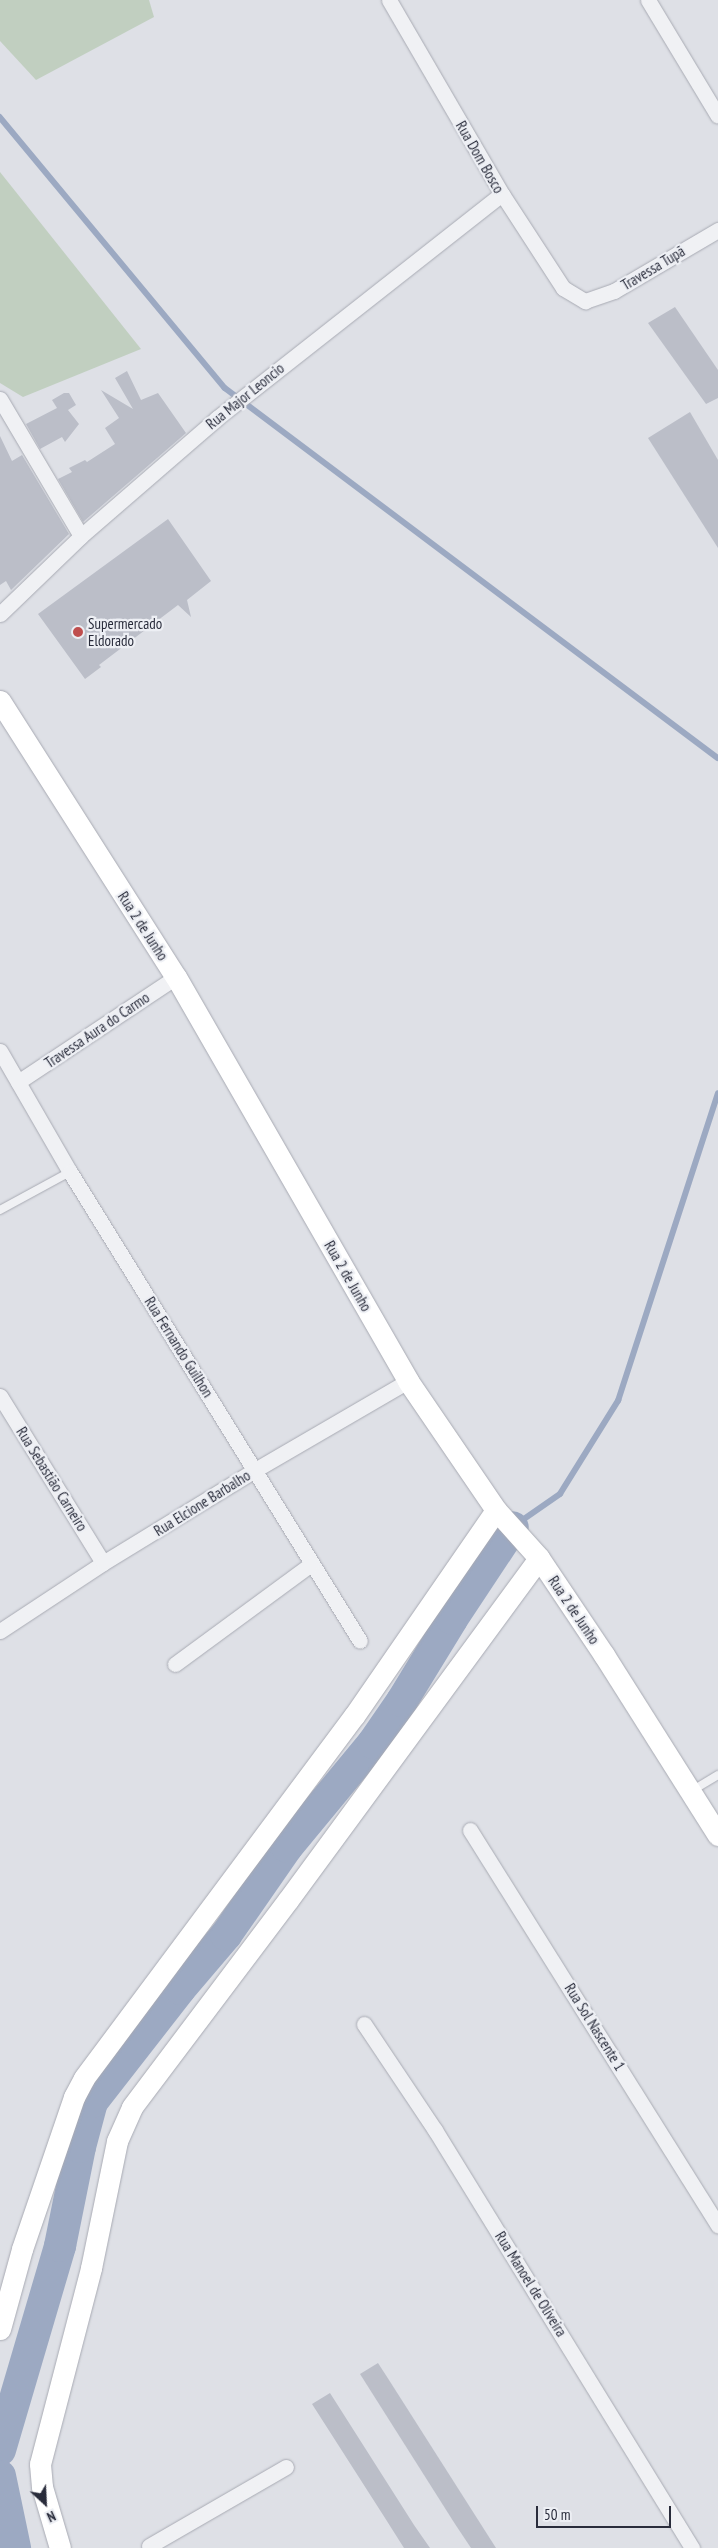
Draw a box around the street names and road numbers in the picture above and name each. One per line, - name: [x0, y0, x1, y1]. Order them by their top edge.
- street label: Rua Dom Bosco: [452, 118, 508, 196]
- street label: Travessa Tupã: [618, 242, 688, 294]
- street label: Rua Major Leoncio: [202, 359, 288, 433]
- street label: Rua 2 de Junho: [114, 888, 172, 964]
- street label: Travessa Aura do Carmo: [41, 988, 153, 1072]
- street label: Rua 2 de Junho: [321, 1238, 375, 1314]
- street label: Rua Fernando Guilhon: [141, 1293, 217, 1401]
- street label: Rua Sebastião Carneiro: [13, 1424, 91, 1534]
- street label: Rua Elcione Barbalho: [151, 1466, 253, 1540]
- street label: Rua 2 de Junho: [545, 1572, 603, 1648]
- street label: Rua Sol Nascente 1: [561, 1980, 629, 2074]
- street label: Rua Manoel de Oliveira: [491, 2228, 571, 2340]

